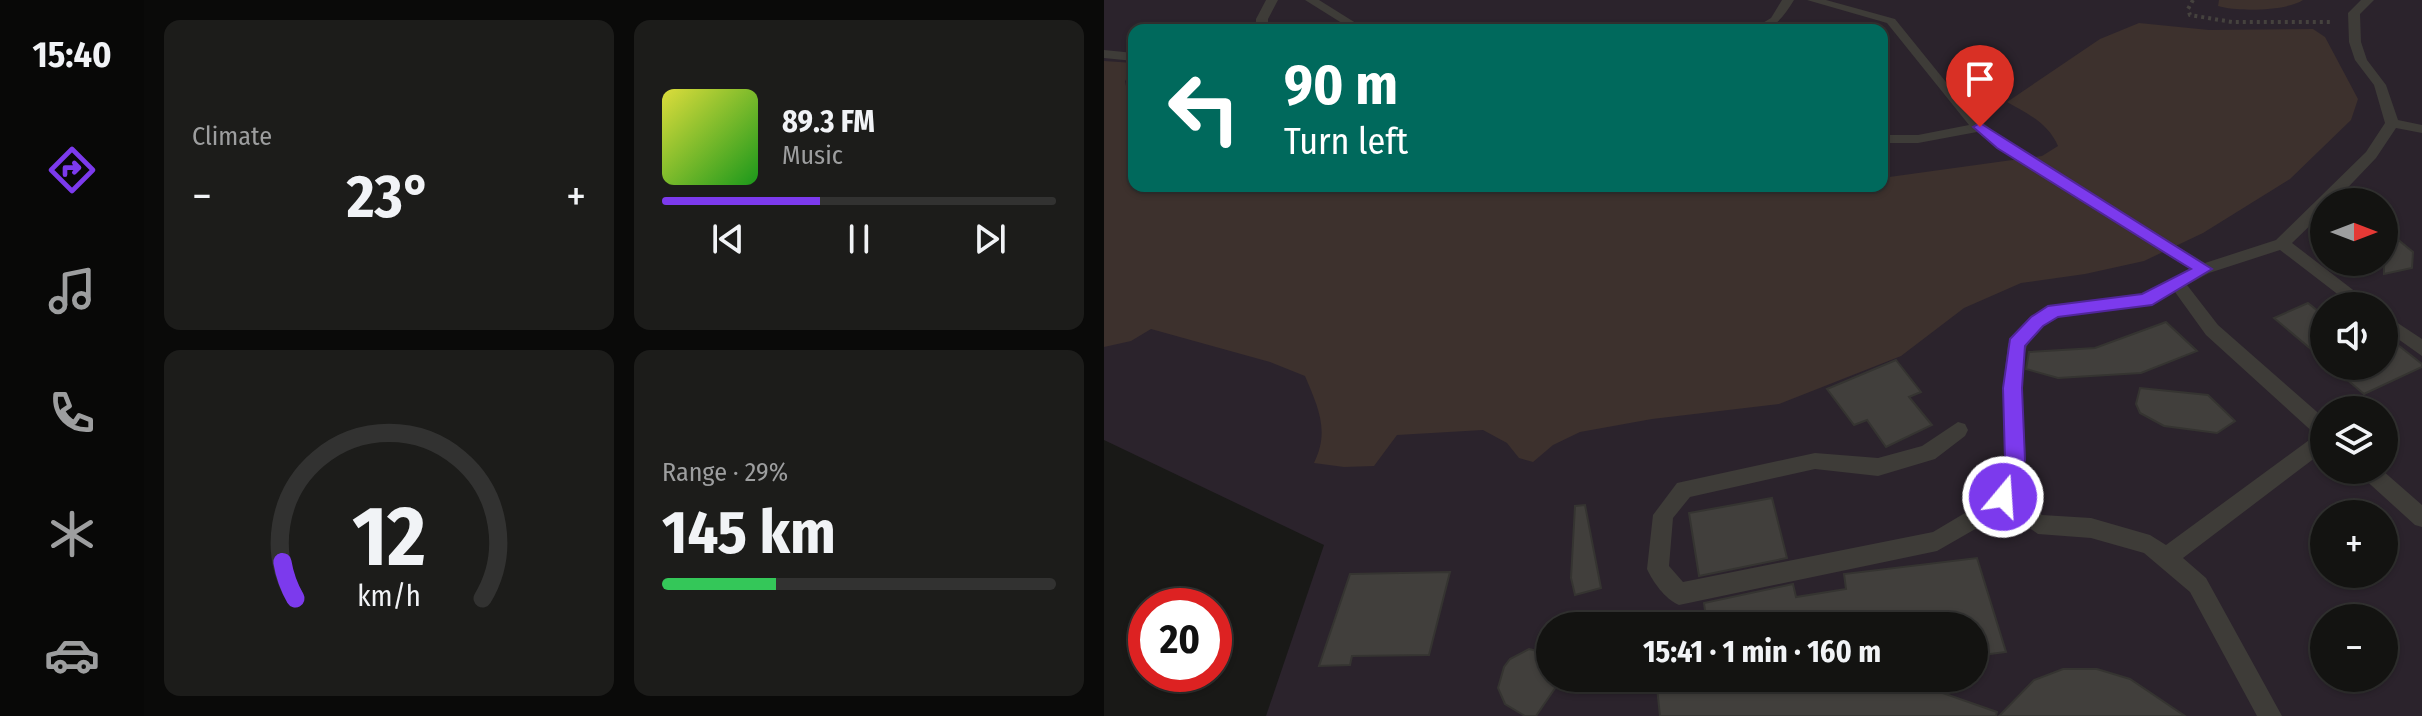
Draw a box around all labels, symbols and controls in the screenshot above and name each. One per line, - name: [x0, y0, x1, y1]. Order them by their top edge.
- text: 15:40: [32, 33, 112, 77]
- pin: [1946, 45, 2014, 127]
- text: 90 m: [1284, 52, 1398, 119]
- icon: left: [1152, 56, 1256, 160]
- icon: arrive: [1958, 57, 2002, 101]
- text: 89.3 FM: [782, 104, 875, 140]
- text: Turn left: [1284, 120, 1408, 164]
- text: Climate: [192, 121, 272, 152]
- text: Music: [782, 140, 843, 171]
- icon: directions: [44, 142, 100, 198]
- text: 23°: [347, 161, 431, 233]
- text: −: [192, 170, 212, 223]
- text: +: [566, 170, 586, 223]
- north arrow: [2310, 188, 2398, 276]
- map controls: [2310, 188, 2398, 692]
- icon: previous: [706, 217, 750, 261]
- icon: pause: [837, 217, 881, 261]
- icon: next: [968, 217, 1012, 261]
- icon: music: [44, 263, 100, 319]
- button: sound: [2310, 292, 2398, 380]
- icon: phone: [44, 385, 100, 441]
- button: layers: [2310, 396, 2398, 484]
- position arrow: [1961, 455, 2045, 539]
- text: Range · 29%: [662, 457, 788, 488]
- text: 12: [352, 487, 426, 587]
- text: 145 km: [662, 497, 836, 569]
- button: +: [2310, 500, 2398, 588]
- icon: climate: [44, 506, 100, 562]
- text: km/h: [357, 579, 421, 614]
- speed limit sign: 20: [1128, 588, 1232, 692]
- button: −: [2310, 604, 2398, 692]
- icon: car: [44, 627, 100, 683]
- text: 15:41 · 1 min · 160 m: [1643, 634, 1881, 670]

